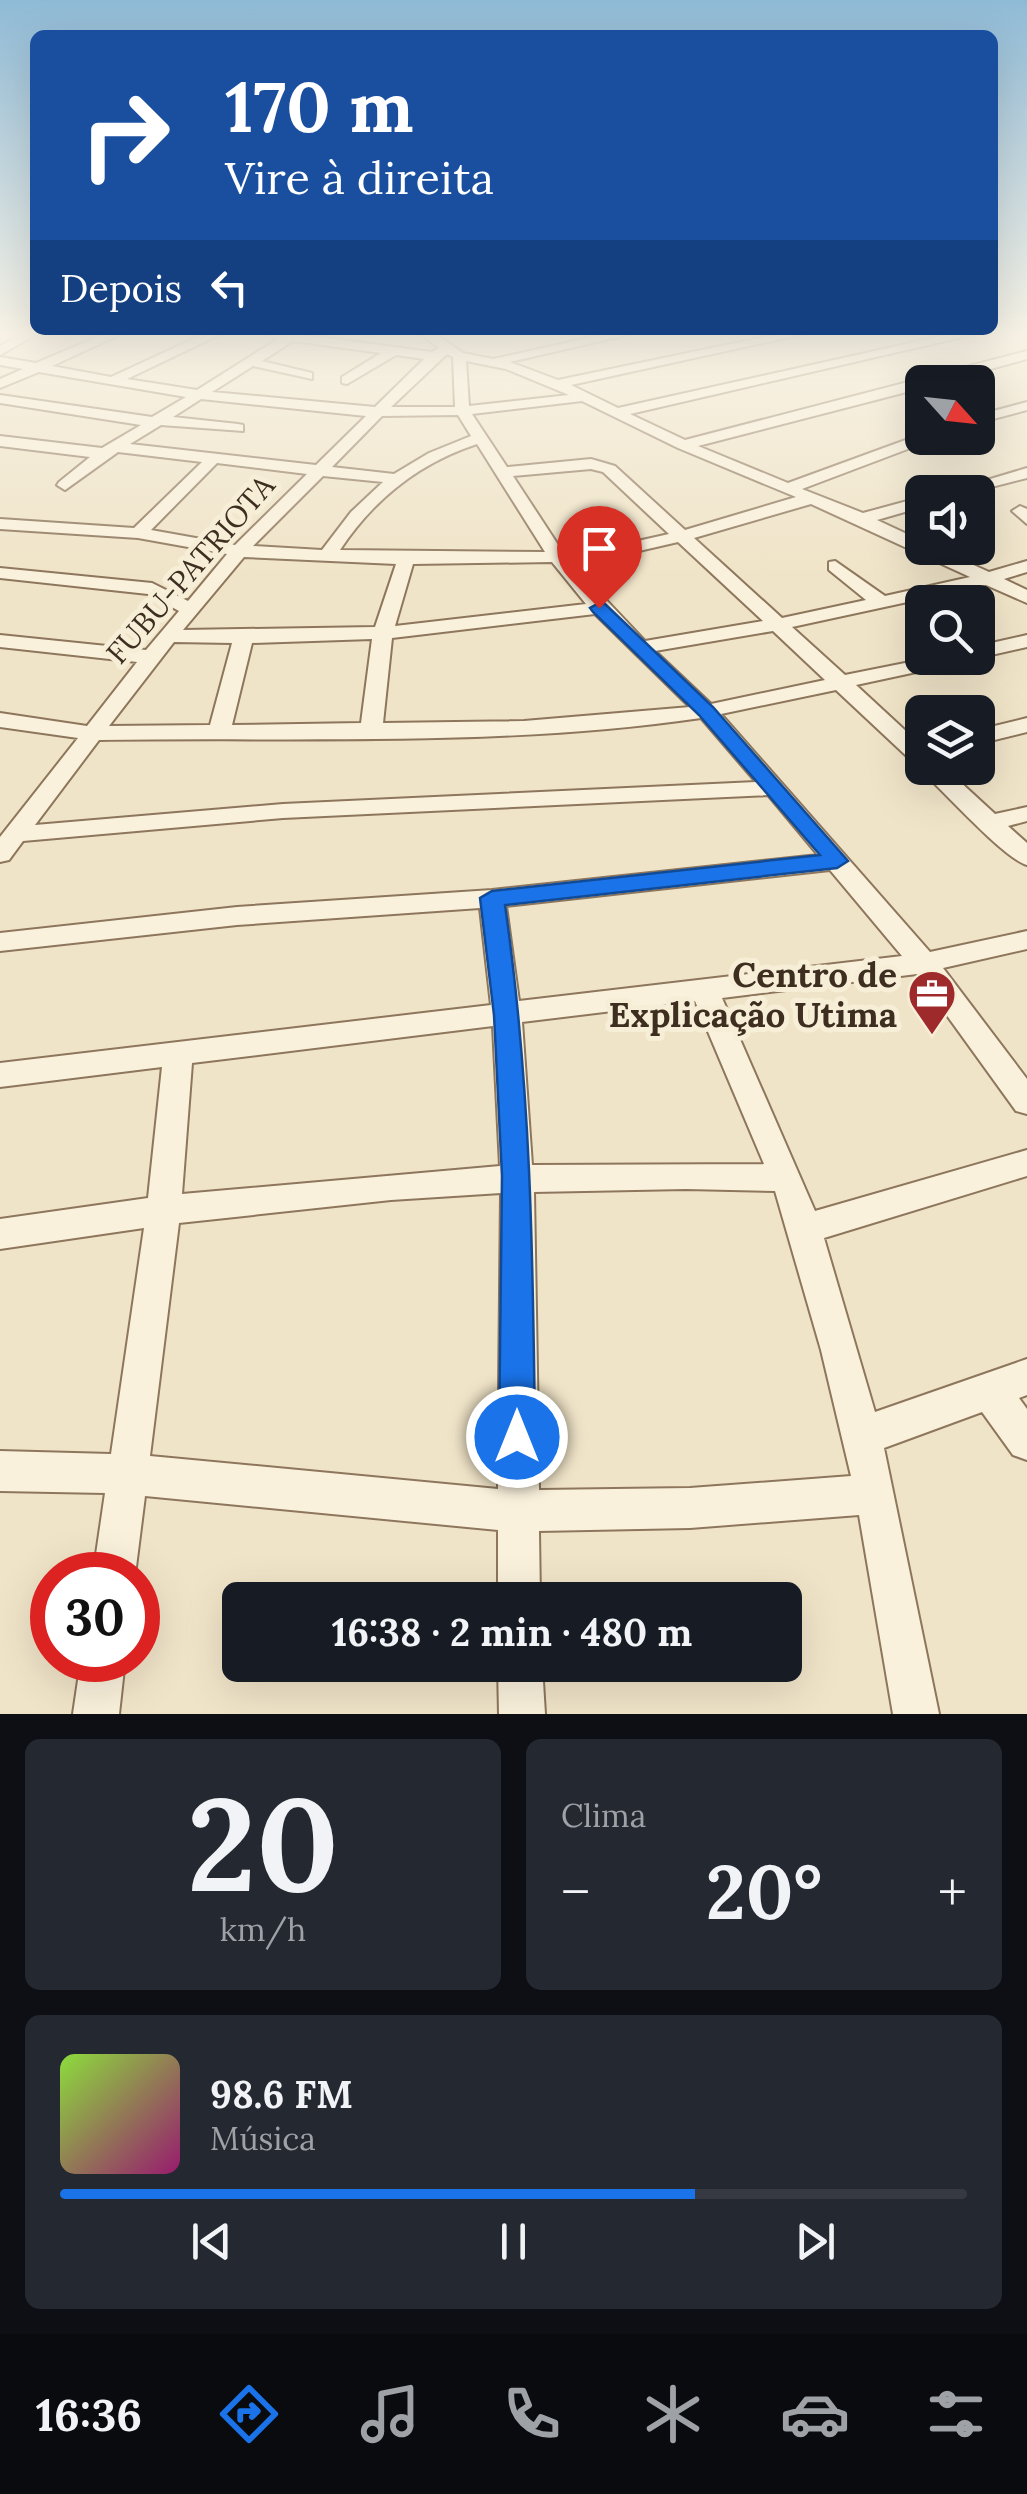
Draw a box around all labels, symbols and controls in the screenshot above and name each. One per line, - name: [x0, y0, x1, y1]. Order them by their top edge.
- text: 170 m: [225, 62, 414, 151]
- icon: right: [60, 70, 190, 200]
- text: Vire à direita: [225, 149, 494, 206]
- icon: left: [202, 260, 257, 315]
- text: Depois: [60, 264, 182, 312]
- north arrow: [905, 365, 995, 455]
- map controls: [905, 365, 995, 785]
- street label: FUBU-PATRIOTA: [98, 466, 283, 671]
- button: sound: [905, 475, 995, 565]
- pin: [557, 506, 642, 609]
- icon: arrive: [572, 521, 627, 576]
- button: search: [905, 585, 995, 675]
- button: layers: [905, 695, 995, 785]
- place label: Centro de Explicação Utima: [608, 952, 897, 1037]
- office icon: Centro de Explicação Utima: [906, 968, 958, 1036]
- position arrow: [465, 1385, 569, 1489]
- speed limit sign: 30: [30, 1552, 160, 1682]
- text: 16:38 · 2 min · 480 m: [332, 1608, 692, 1656]
- text: 20: [187, 1760, 339, 1927]
- text: Clima: [561, 1795, 646, 1836]
- text: 20°: [706, 1844, 822, 1940]
- text: −: [561, 1857, 590, 1927]
- text: +: [938, 1857, 967, 1927]
- text: km/h: [220, 1909, 306, 1950]
- text: 98.6 FM: [210, 2070, 353, 2118]
- text: Música: [210, 2118, 316, 2159]
- icon: previous: [184, 2214, 239, 2269]
- icon: pause: [486, 2214, 541, 2269]
- icon: next: [788, 2214, 843, 2269]
- icon: directions: [214, 2379, 284, 2449]
- icon: music: [355, 2379, 425, 2449]
- icon: phone: [497, 2379, 567, 2449]
- icon: climate: [638, 2379, 708, 2449]
- icon: car: [780, 2379, 850, 2449]
- icon: filters: [921, 2379, 991, 2449]
- text: 16:36: [36, 2386, 142, 2443]

